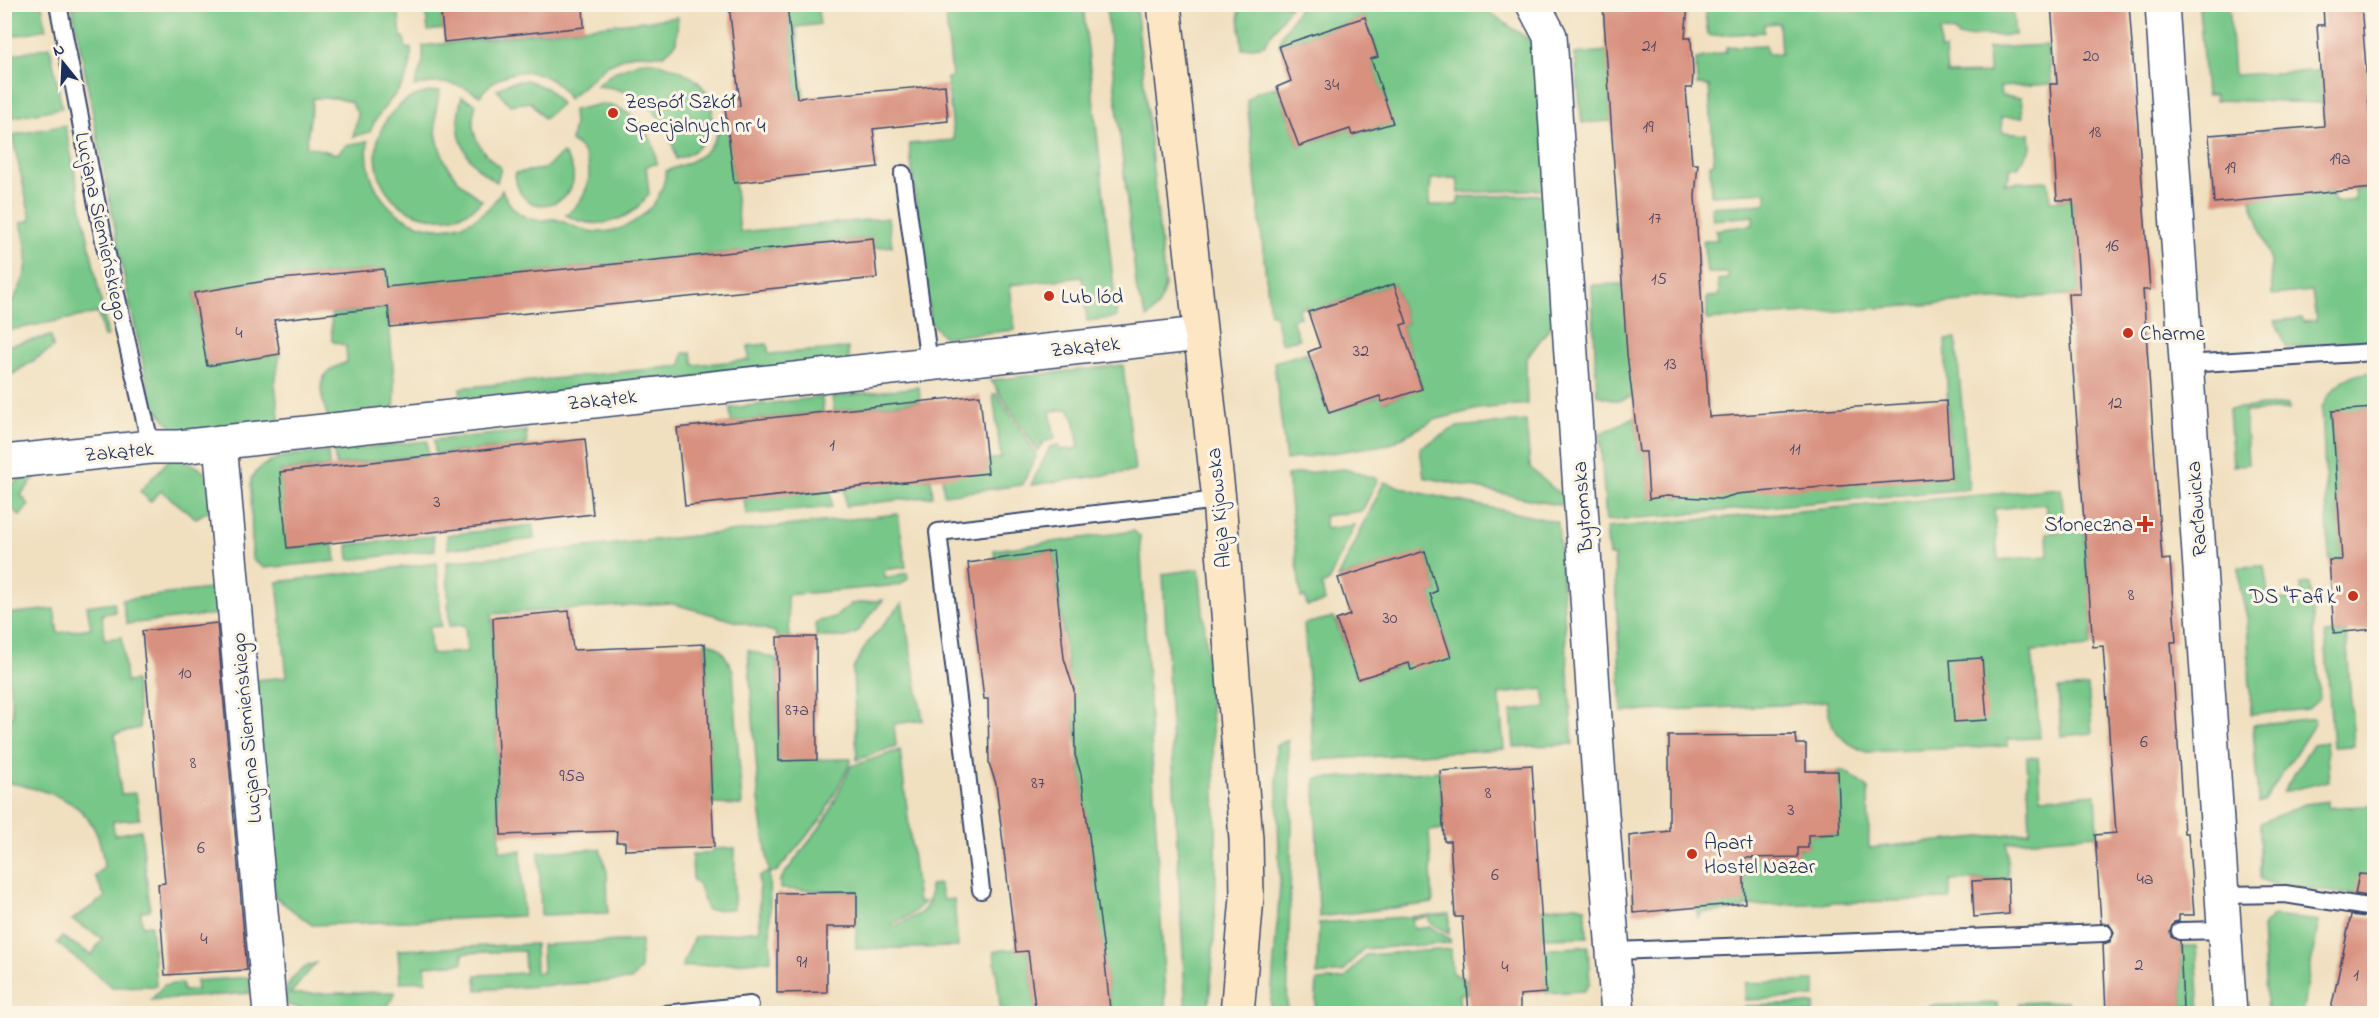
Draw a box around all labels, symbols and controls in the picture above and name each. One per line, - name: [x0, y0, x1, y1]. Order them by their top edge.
- north arrow: [33, 33, 93, 93]
- house number: 21: [1642, 34, 1657, 60]
- text: N: [50, 37, 68, 64]
- house number: 20: [2083, 44, 2100, 70]
- house number: 34: [1325, 73, 1340, 99]
- place label: Zespół Szkół Specjalnych nr 4: [625, 88, 766, 144]
- marker: Zespół Szkół Specjalnych nr 4: [606, 106, 620, 120]
- house number: 19: [1642, 115, 1654, 141]
- house number: 18: [2089, 120, 2101, 146]
- street label: Lucjana Siemieńskiego: [64, 130, 135, 324]
- house number: 19a: [2330, 147, 2350, 173]
- house number: 19: [2224, 156, 2236, 182]
- house number: 17: [1648, 206, 1662, 232]
- house number: 16: [2105, 234, 2119, 260]
- house number: 15: [1651, 267, 1667, 293]
- place label: Lub lód: [1061, 283, 1124, 313]
- marker: Lub lód: [1042, 289, 1056, 303]
- place label: Charme: [2140, 320, 2206, 350]
- house number: 4: [235, 321, 243, 347]
- marker: Charme: [2121, 326, 2135, 340]
- street label: Zakątek: [1049, 329, 1122, 367]
- house number: 32: [1353, 339, 1369, 365]
- house number: 13: [1663, 352, 1677, 378]
- street label: Zakątek: [566, 382, 639, 420]
- house number: 12: [2108, 391, 2122, 417]
- house number: 1: [829, 433, 835, 459]
- street label: Zakątek: [83, 435, 156, 471]
- house number: 11: [1789, 437, 1801, 463]
- street label: Aleja Kijowska: [1200, 446, 1240, 569]
- street label: Bytomska: [1566, 460, 1604, 554]
- street label: Racławicka: [2180, 460, 2216, 558]
- house number: 3: [433, 490, 441, 516]
- place label: Słoneczna: [2044, 511, 2133, 541]
- marker: Słoneczna: [2138, 517, 2152, 531]
- house number: 8: [2128, 583, 2135, 609]
- place label: DS "Fafik": [2248, 583, 2341, 613]
- marker: DS "Fafik": [2346, 589, 2360, 603]
- house number: 30: [1382, 606, 1398, 632]
- street label: Lucjana Siemieńskiego: [225, 631, 273, 825]
- house number: 10: [178, 661, 192, 687]
- house number: 87a: [785, 698, 809, 724]
- house number: 6: [2140, 730, 2148, 756]
- house number: 8: [190, 751, 197, 777]
- house number: 95a: [559, 764, 585, 790]
- house number: 87: [1031, 771, 1046, 797]
- house number: 8: [1485, 781, 1492, 807]
- house number: 3: [1787, 798, 1795, 824]
- place label: Apart Hostel Nazar: [1704, 829, 1816, 883]
- house number: 6: [197, 836, 205, 862]
- marker: Apart Hostel Nazar: [1685, 847, 1699, 861]
- house number: 6: [1491, 863, 1499, 889]
- house number: 4a: [2136, 867, 2154, 893]
- house number: 4: [200, 927, 208, 953]
- house number: 91: [796, 950, 808, 976]
- house number: 2: [2135, 953, 2144, 979]
- house number: 4: [1501, 955, 1509, 981]
- house number: 1: [2353, 963, 2359, 989]

